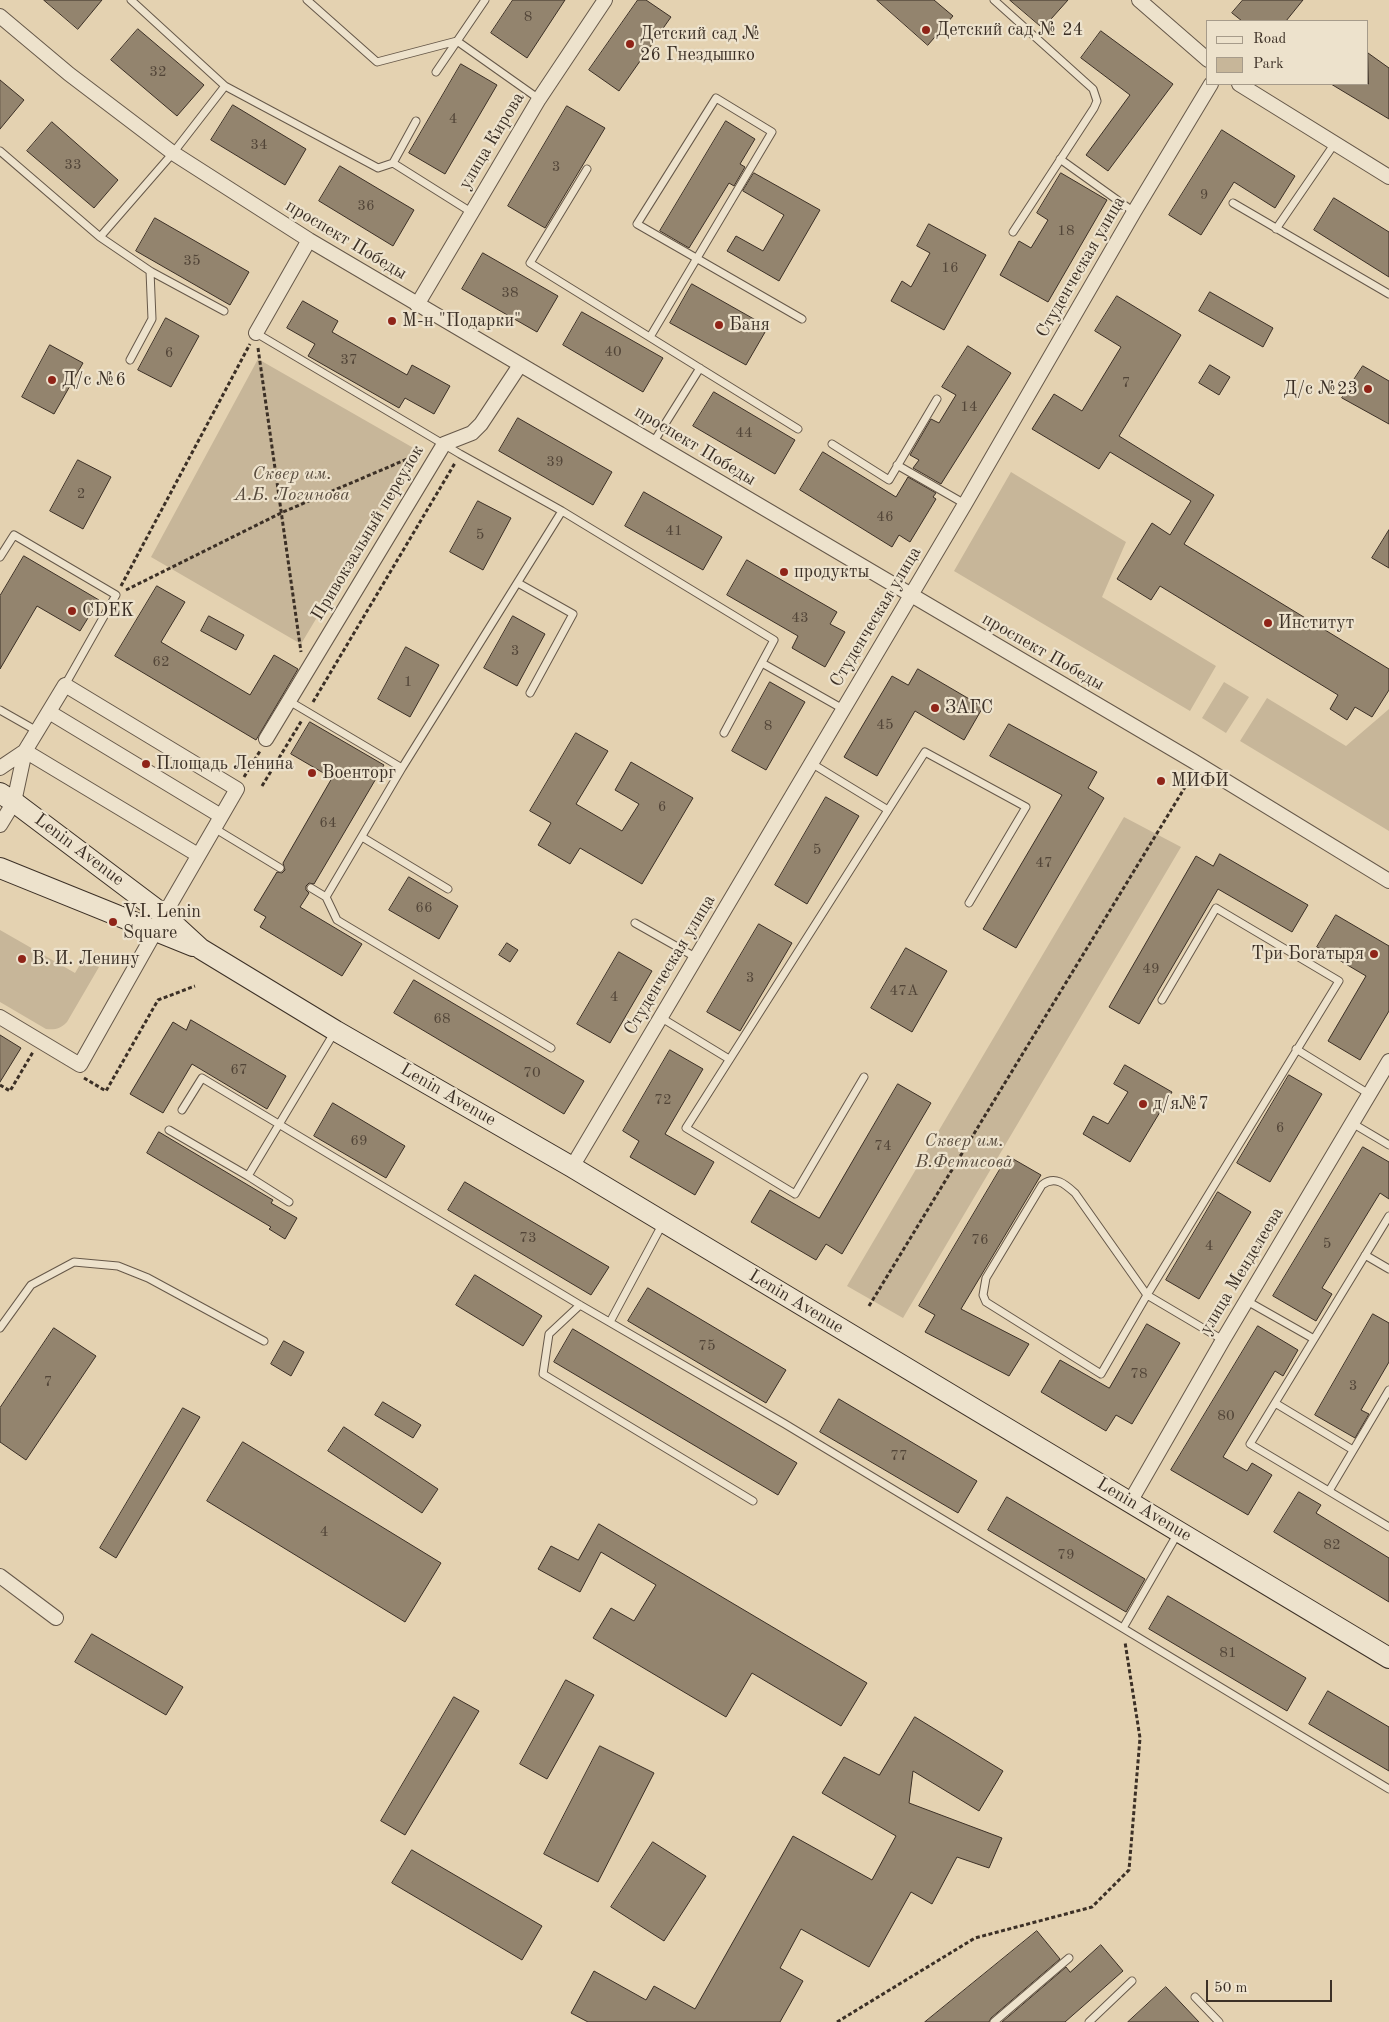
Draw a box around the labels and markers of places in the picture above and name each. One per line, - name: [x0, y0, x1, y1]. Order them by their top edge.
- place label: Детский сад № 24: [936, 19, 1083, 41]
- place label: Детский сад № 26 Гнездышко: [640, 23, 761, 66]
- marker: Детский сад № 24: [920, 24, 932, 36]
- marker: Детский сад № 26 Гнездышко: [624, 38, 636, 50]
- place label: М-н "Подарки": [402, 310, 521, 332]
- place label: Баня: [729, 314, 770, 336]
- marker: М-н "Подарки": [386, 315, 398, 327]
- marker: Баня: [713, 319, 725, 331]
- place label: Д/с №6: [62, 369, 126, 391]
- marker: Д/с №6: [46, 374, 58, 386]
- place label: Д/с №23: [1284, 378, 1358, 400]
- marker: Д/с №23: [1362, 383, 1374, 395]
- place label: продукты: [794, 561, 869, 583]
- marker: продукты: [778, 566, 790, 578]
- place label: CDEK: [82, 600, 134, 622]
- marker: CDEK: [66, 605, 78, 617]
- place label: Институт: [1278, 612, 1354, 634]
- marker: Институт: [1262, 617, 1274, 629]
- place label: ЗАГС: [945, 697, 993, 719]
- marker: ЗАГС: [929, 702, 941, 714]
- place label: Площадь Ленина: [156, 753, 294, 775]
- marker: Площадь Ленина: [140, 758, 152, 770]
- place label: Военторг: [322, 762, 396, 784]
- marker: Военторг: [306, 767, 318, 779]
- place label: МИФИ: [1171, 770, 1229, 792]
- marker: МИФИ: [1155, 775, 1167, 787]
- place label: V.I. Lenin Square: [123, 901, 201, 944]
- marker: V.I. Lenin Square: [107, 916, 119, 928]
- place label: Три Богатыря: [1251, 943, 1364, 965]
- place label: В. И. Ленину: [32, 948, 140, 970]
- marker: Три Богатыря: [1368, 948, 1380, 960]
- marker: В. И. Ленину: [16, 953, 28, 965]
- place label: д/я№7: [1153, 1093, 1209, 1115]
- marker: д/я№7: [1137, 1098, 1149, 1110]

